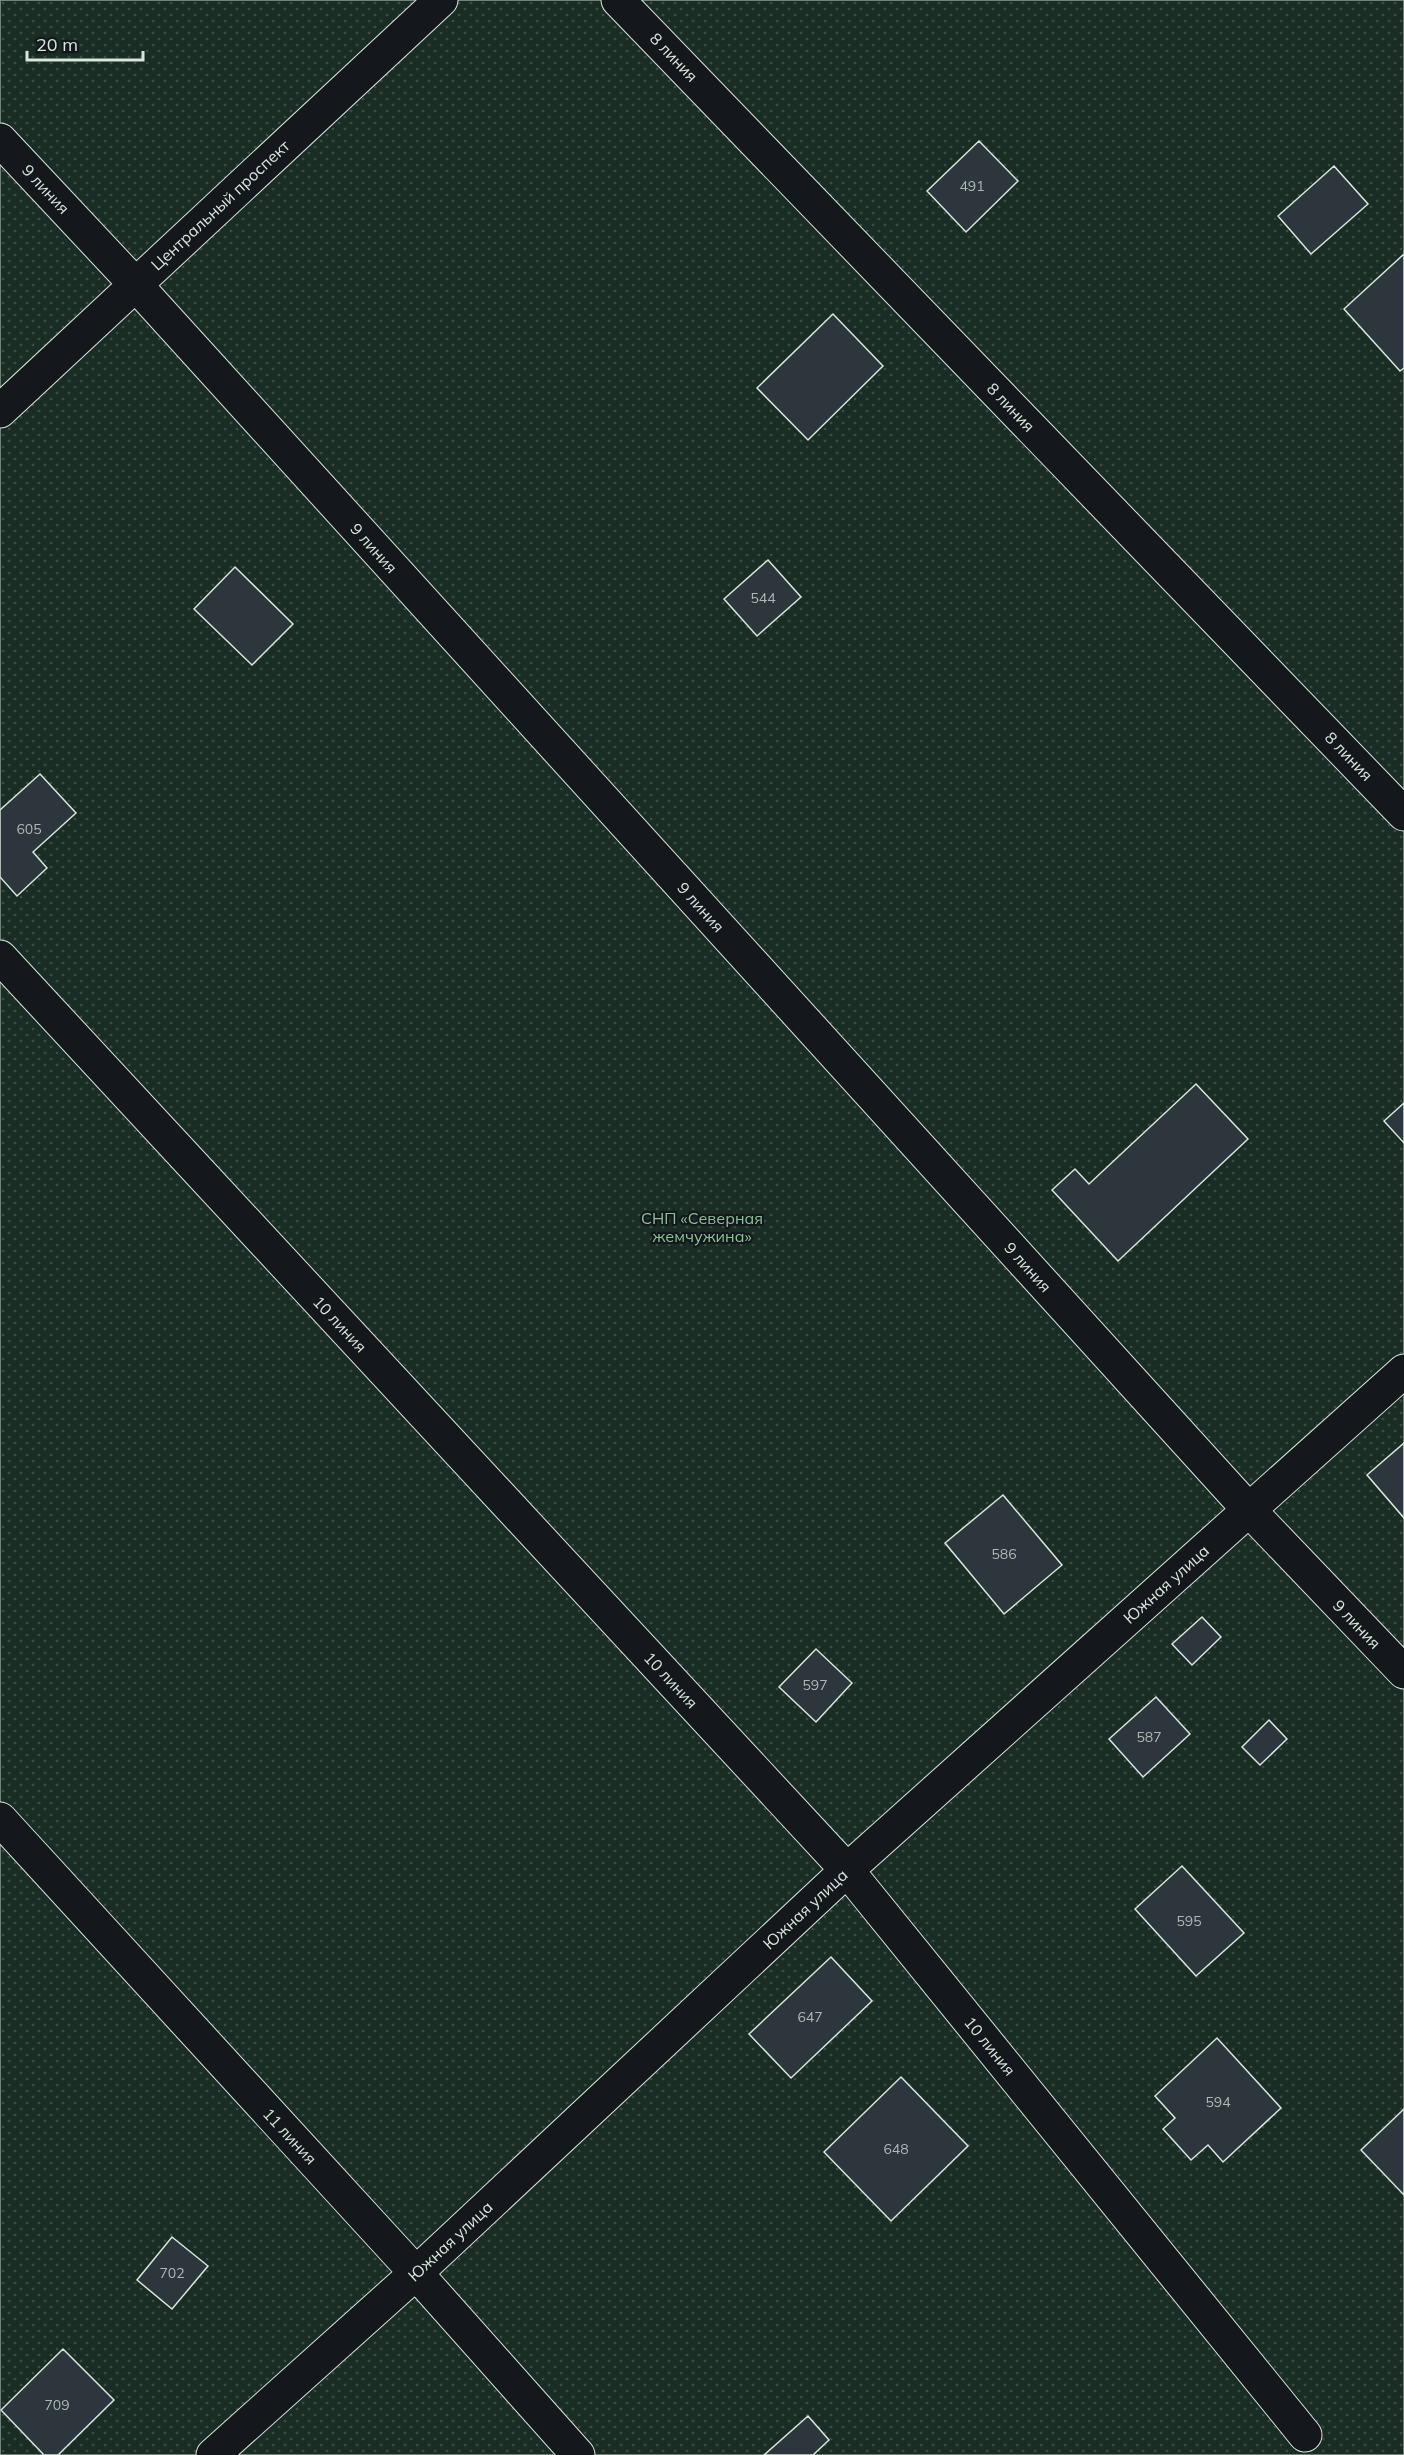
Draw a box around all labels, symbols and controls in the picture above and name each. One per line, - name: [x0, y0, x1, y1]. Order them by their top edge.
- scale bar: [27, 24, 142, 62]
- street label: 8 линия: [646, 28, 702, 86]
- text: 20 m: [36, 33, 78, 56]
- street label: Центральный проспект: [146, 135, 294, 275]
- street label: 9 линия: [18, 160, 74, 218]
- house number: 491: [959, 177, 985, 195]
- street label: 8 линия: [983, 378, 1039, 436]
- street label: 9 линия: [346, 519, 402, 577]
- house number: 544: [750, 589, 776, 607]
- street label: 8 линия: [1321, 727, 1377, 785]
- house number: 605: [16, 820, 42, 838]
- street label: 9 линия: [673, 878, 729, 936]
- park label: СНП «Северная жемчужина»: [641, 1208, 763, 1246]
- street label: 9 линия: [1000, 1238, 1056, 1296]
- street label: 10 линия: [309, 1292, 371, 1356]
- street label: Южная улица: [1119, 1540, 1213, 1628]
- house number: 586: [991, 1545, 1017, 1563]
- street label: 9 линия: [1329, 1595, 1385, 1653]
- street label: 10 линия: [640, 1648, 702, 1712]
- house number: 597: [802, 1676, 828, 1694]
- house number: 587: [1136, 1728, 1162, 1746]
- street label: Южная улица: [759, 1865, 851, 1953]
- house number: 595: [1176, 1912, 1202, 1930]
- house number: 647: [797, 2008, 823, 2026]
- street label: 10 линия: [960, 2012, 1020, 2080]
- house number: 594: [1205, 2093, 1231, 2111]
- street label: 11 линия: [259, 2104, 321, 2168]
- house number: 648: [883, 2140, 909, 2158]
- street label: Южная улица: [404, 2197, 496, 2285]
- house number: 702: [159, 2264, 185, 2282]
- house number: 709: [44, 2396, 70, 2414]

